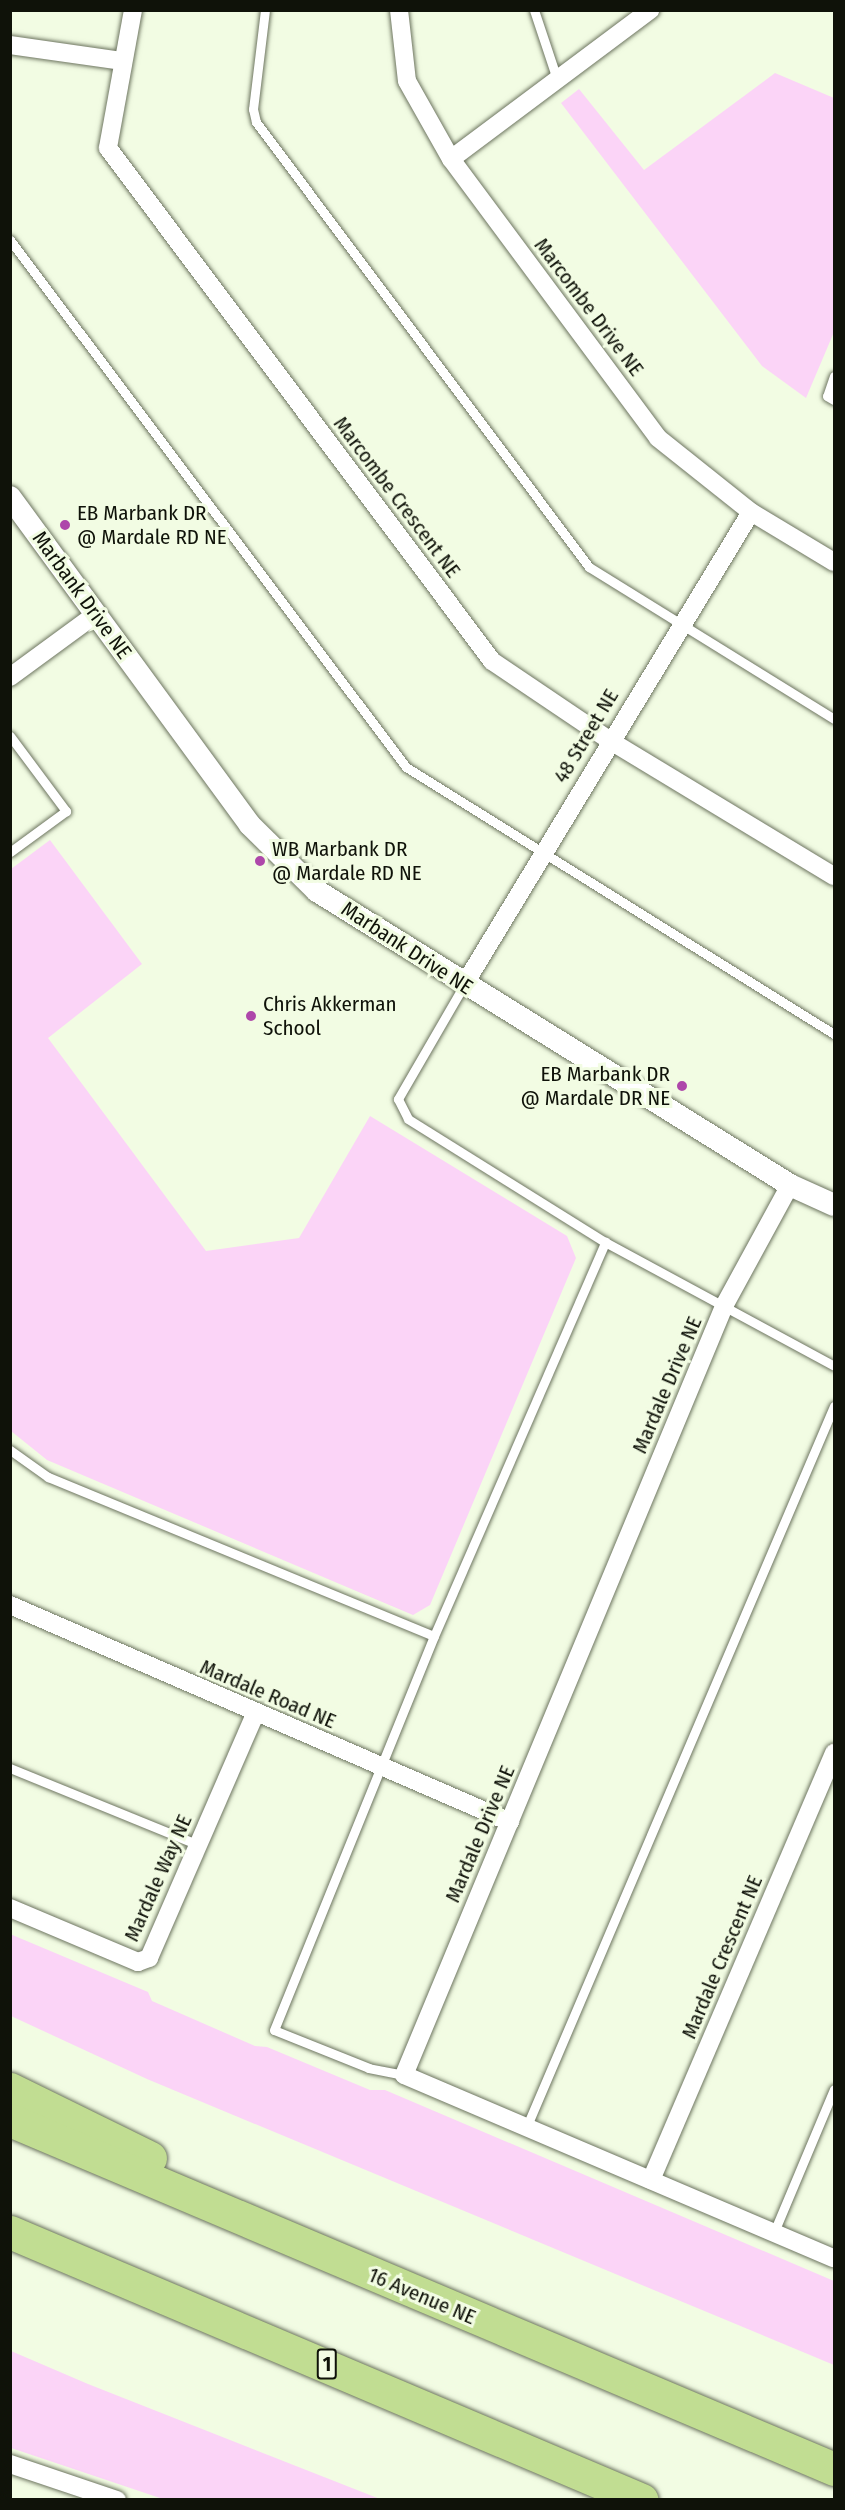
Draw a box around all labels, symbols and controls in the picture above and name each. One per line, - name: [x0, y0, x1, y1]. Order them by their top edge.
- street label: Marcombe Drive NE: [529, 233, 649, 381]
- street label: Marcombe Crescent NE: [328, 412, 466, 582]
- place label: EB Marbank DR @ Mardale RD NE: [77, 500, 227, 550]
- marker: EB Marbank DR @ Mardale RD NE: [58, 518, 72, 532]
- street label: Marbank Drive NE: [27, 526, 137, 664]
- street label: 48 Street NE: [548, 685, 624, 787]
- place label: WB Marbank DR @ Mardale RD NE: [272, 836, 422, 886]
- marker: WB Marbank DR @ Mardale RD NE: [253, 854, 267, 868]
- street label: Marbank Drive NE: [337, 896, 477, 1000]
- place label: Chris Akkerman School: [263, 991, 397, 1041]
- marker: Chris Akkerman School: [244, 1009, 258, 1023]
- place label: EB Marbank DR @ Mardale DR NE: [520, 1061, 670, 1111]
- marker: EB Marbank DR @ Mardale DR NE: [675, 1079, 689, 1093]
- street label: Mardale Drive NE: [627, 1313, 707, 1457]
- street label: Mardale Road NE: [196, 1654, 340, 1734]
- street label: Mardale Drive NE: [440, 1762, 520, 1906]
- street label: Mardale Way NE: [119, 1811, 197, 1945]
- street label: Mardale Crescent NE: [676, 1872, 768, 2042]
- street label: 16 Avenue NE: [365, 2262, 479, 2330]
- road number: 1: [316, 2347, 338, 2381]

